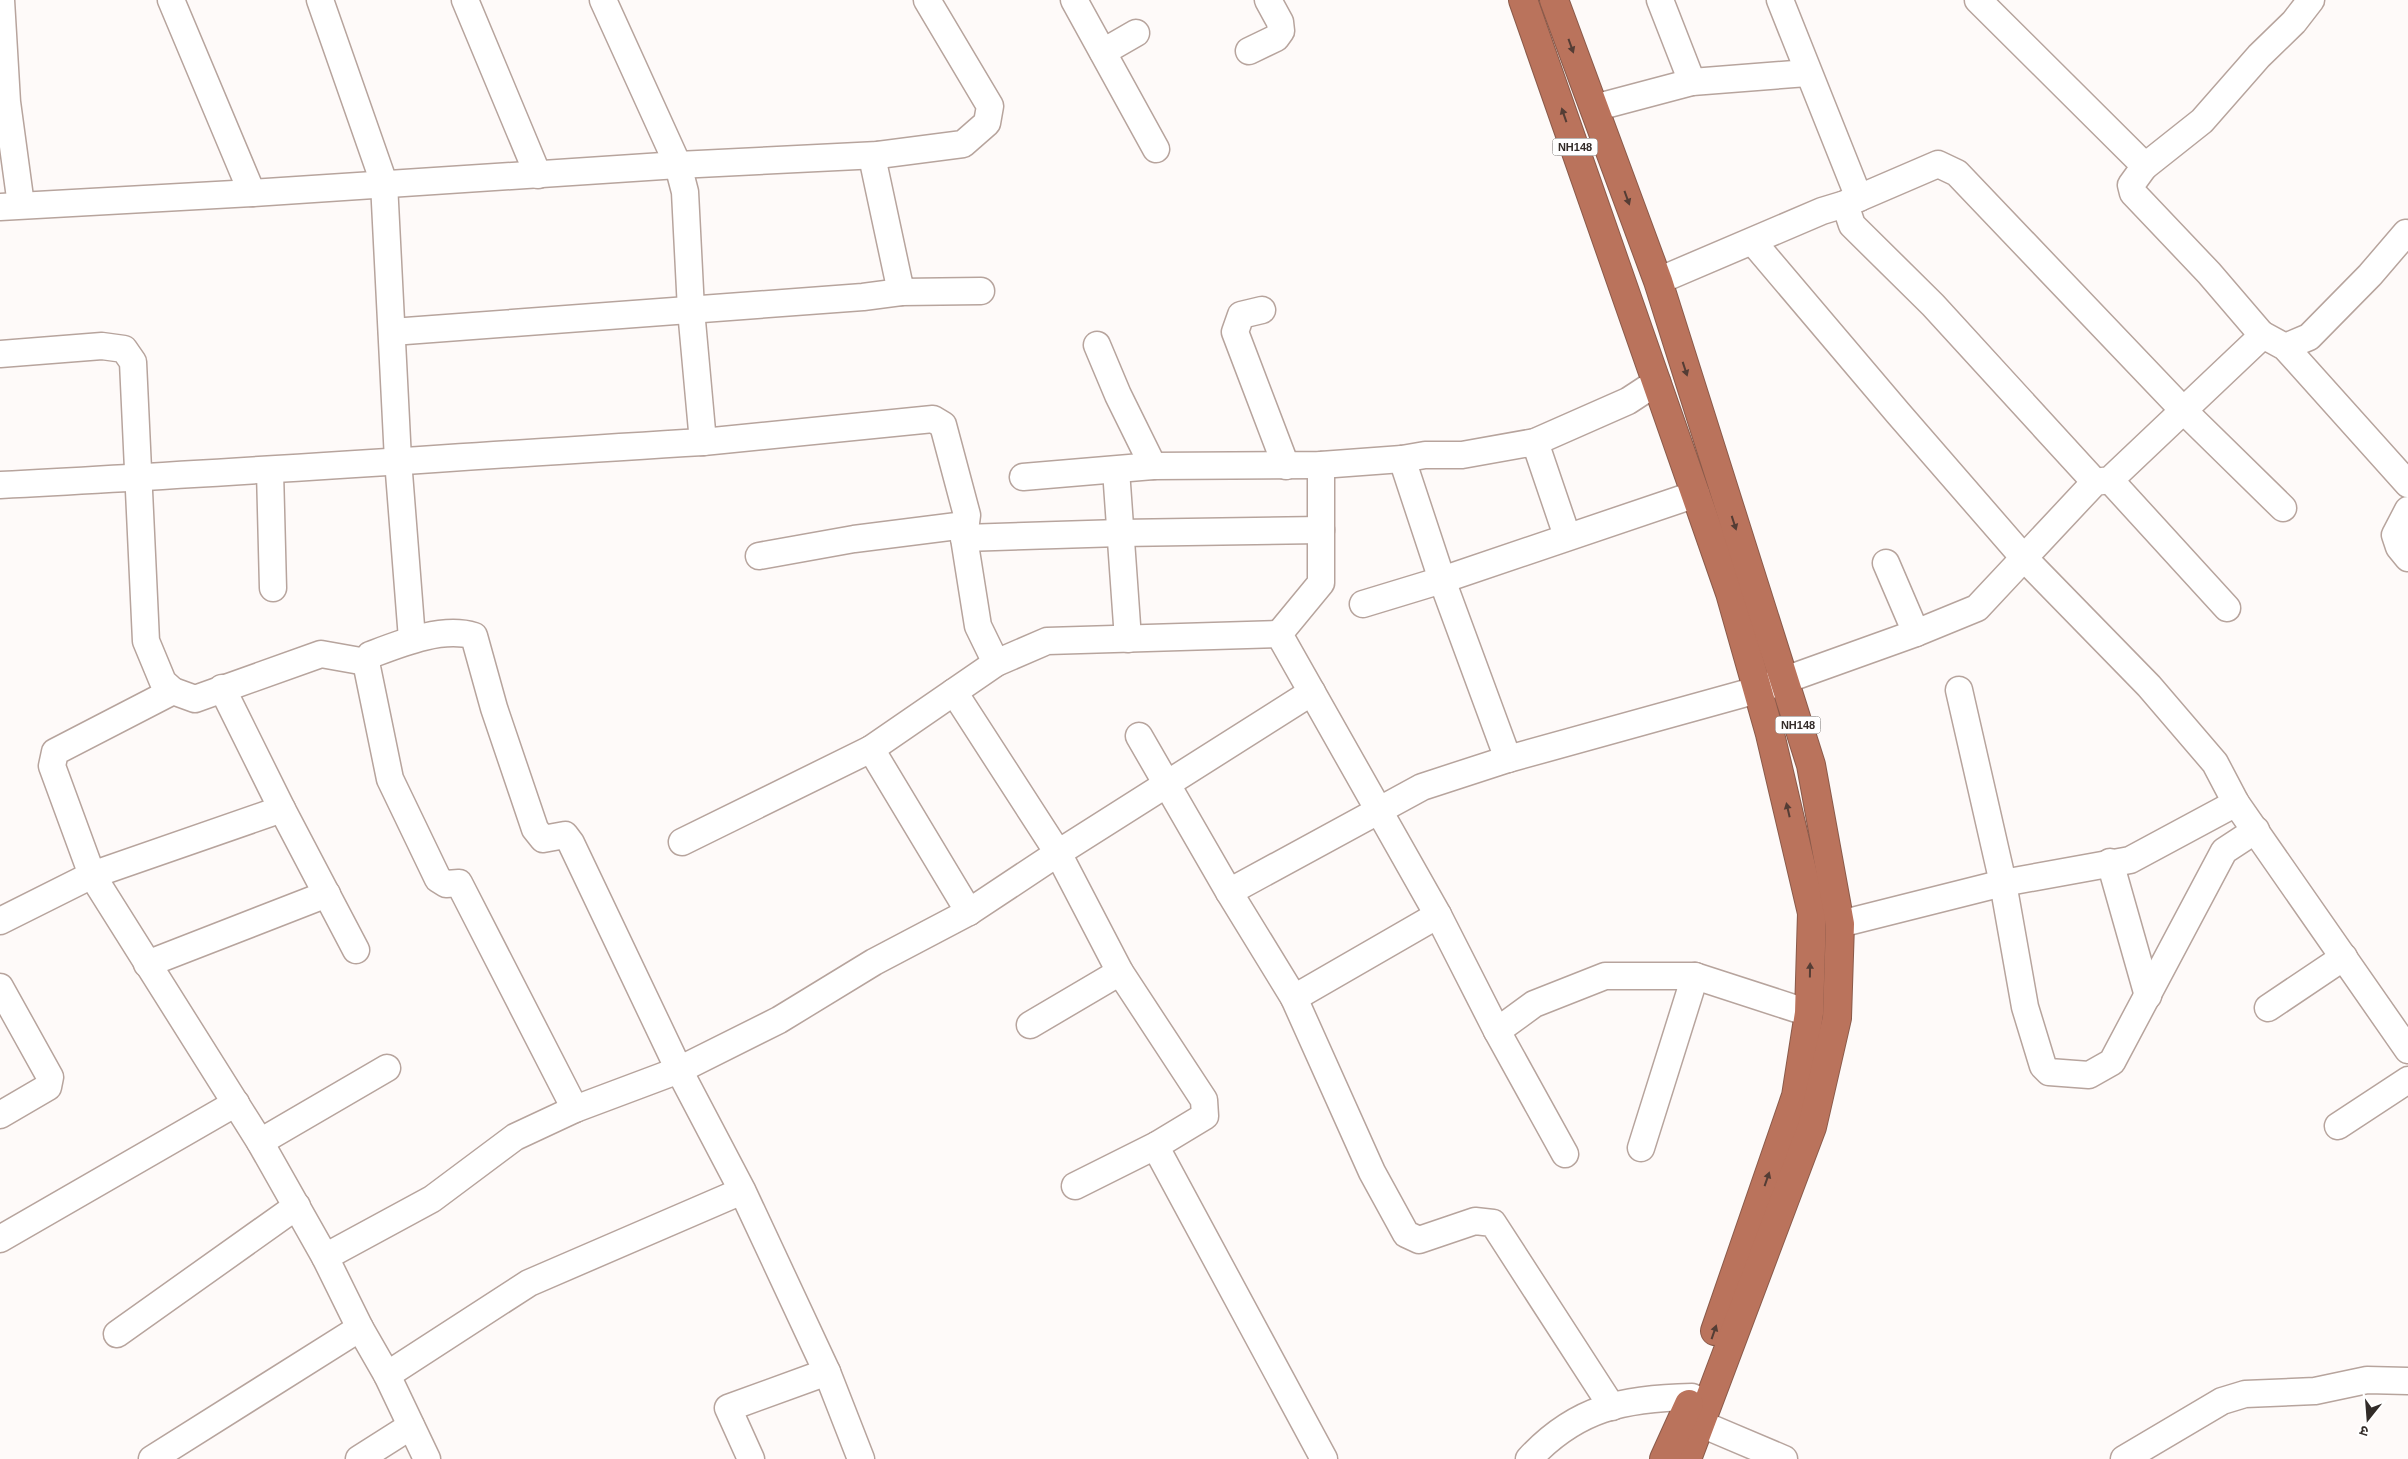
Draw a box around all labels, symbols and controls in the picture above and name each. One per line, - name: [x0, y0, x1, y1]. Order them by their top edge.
- one-way arrow: [1567, 39, 1575, 54]
- one-way arrow: [1560, 107, 1568, 122]
- road number: NH148: [1552, 138, 1598, 156]
- one-way arrow: [1623, 191, 1631, 206]
- one-way arrow: [1682, 361, 1689, 376]
- one-way arrow: [1731, 516, 1738, 531]
- road number: NH148: [1776, 716, 1820, 734]
- one-way arrow: [1784, 803, 1792, 818]
- one-way arrow: [1807, 962, 1815, 978]
- one-way arrow: [1764, 1171, 1772, 1186]
- one-way arrow: [1711, 1325, 1718, 1340]
- north arrow: [2343, 1394, 2393, 1444]
- text: उ: [2357, 1422, 2370, 1440]

